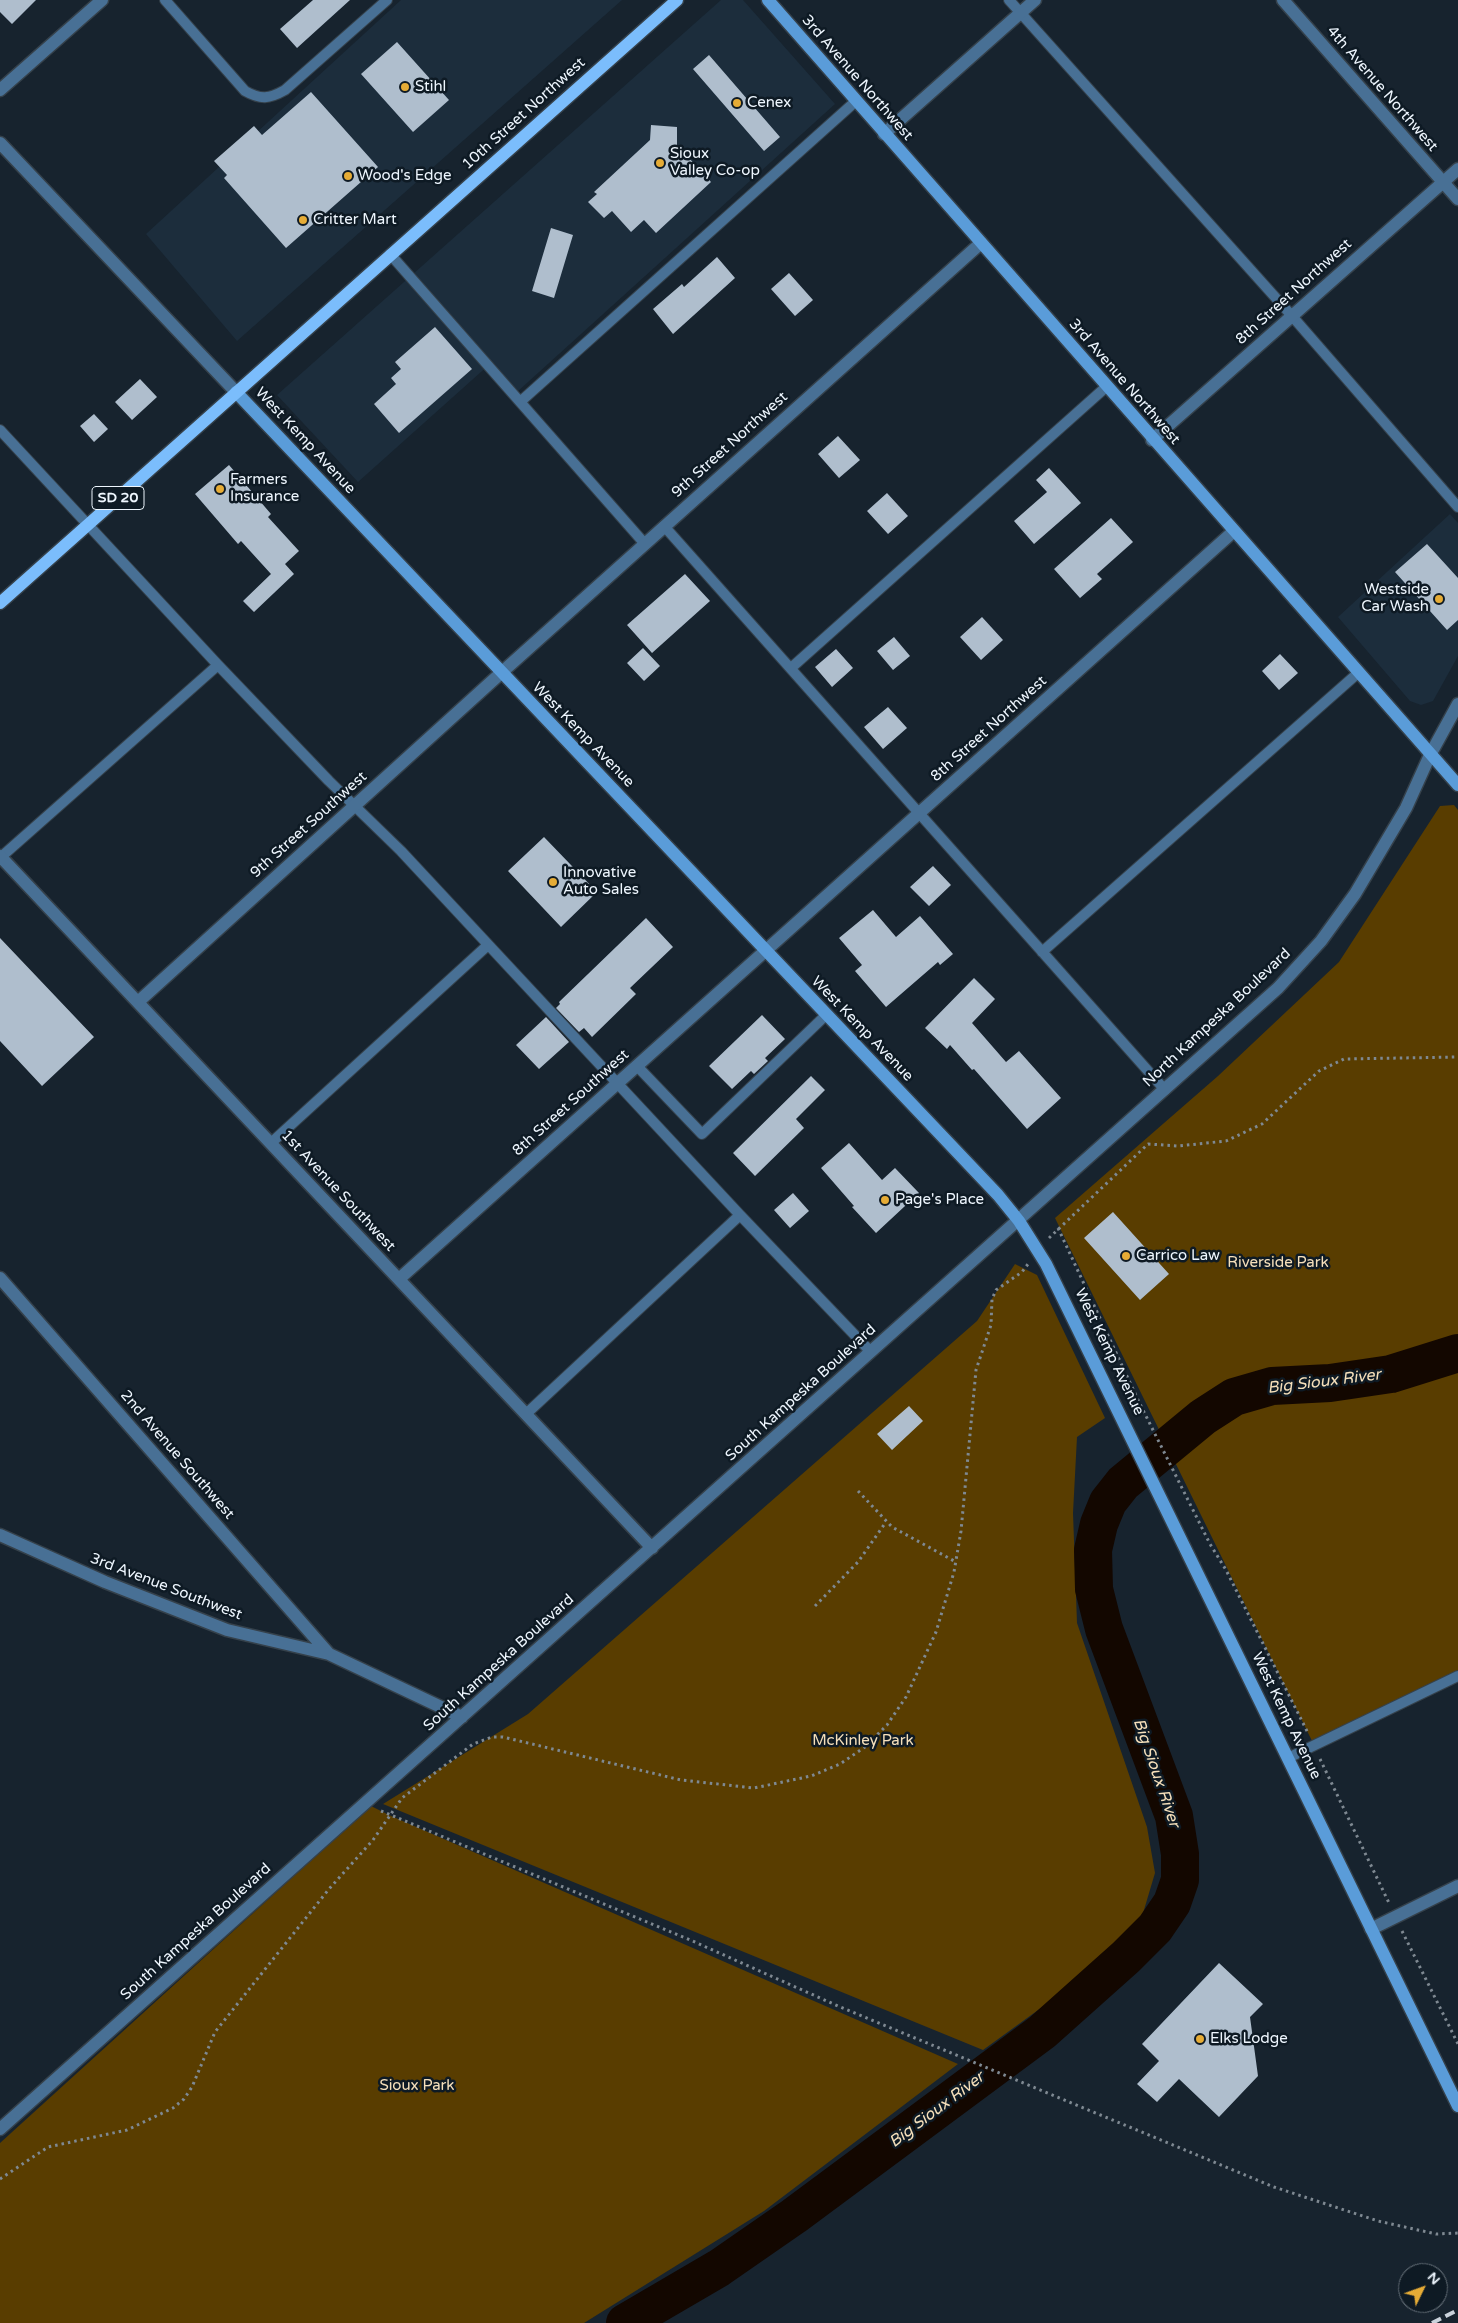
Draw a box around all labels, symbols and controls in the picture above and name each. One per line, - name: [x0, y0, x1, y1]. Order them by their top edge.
- street label: 3rd Avenue Northwest: [798, 12, 916, 144]
- street label: 4th Avenue Northwest: [1323, 23, 1441, 155]
- street label: 10th Street Northwest: [459, 54, 589, 174]
- place label: Stihl: [415, 78, 446, 96]
- marker: Stihl: [399, 81, 411, 93]
- place label: Cenex: [747, 94, 791, 112]
- marker: Cenex: [731, 97, 743, 109]
- place label: Sioux Valley Co-op: [670, 145, 760, 180]
- marker: Sioux Valley Co-op: [654, 157, 666, 169]
- place label: Wood's Edge: [358, 167, 451, 185]
- marker: Wood's Edge: [342, 170, 354, 182]
- place label: Critter Mart: [313, 211, 397, 229]
- marker: Critter Mart: [297, 214, 309, 226]
- street label: 8th Street Northwest: [1232, 235, 1356, 349]
- street label: 3rd Avenue Northwest: [1065, 316, 1183, 448]
- street label: West Kemp Avenue: [251, 384, 359, 498]
- street label: 9th Street Northwest: [668, 388, 792, 502]
- place label: Farmers Insurance: [230, 471, 299, 506]
- marker: Farmers Insurance: [214, 483, 226, 495]
- road number: SD 20: [92, 486, 144, 509]
- place label: Westside Car Wash: [1361, 581, 1429, 616]
- marker: Westside Car Wash: [1433, 593, 1445, 605]
- street label: 8th Street Northwest: [927, 672, 1051, 786]
- street label: West Kemp Avenue: [528, 679, 638, 791]
- street label: 9th Street Southwest: [247, 768, 371, 882]
- place label: Innovative Auto Sales: [563, 864, 639, 899]
- marker: Innovative Auto Sales: [547, 876, 559, 888]
- street label: North Kampeska Boulevard: [1139, 945, 1295, 1091]
- street label: West Kemp Avenue: [807, 973, 917, 1085]
- street label: 8th Street Southwest: [509, 1046, 633, 1160]
- street label: 1st Avenue Southwest: [277, 1127, 399, 1255]
- place label: Page's Place: [895, 1191, 984, 1209]
- marker: Page's Place: [879, 1194, 891, 1206]
- place label: Carrico Law: [1136, 1247, 1220, 1265]
- marker: Carrico Law: [1120, 1250, 1132, 1262]
- park label: Riverside Park: [1227, 1254, 1329, 1272]
- street label: West Kemp Avenue: [1070, 1286, 1148, 1418]
- street label: South Kampeska Boulevard: [722, 1321, 880, 1465]
- water label: Big Sioux River: [1266, 1366, 1382, 1398]
- street label: 2nd Avenue Southwest: [116, 1387, 238, 1523]
- street label: 3rd Avenue Southwest: [88, 1550, 244, 1624]
- street label: South Kampeska Boulevard: [420, 1591, 578, 1735]
- street label: West Kemp Avenue: [1247, 1650, 1325, 1782]
- water label: Big Sioux River: [1128, 1716, 1184, 1830]
- park label: McKinley Park: [812, 1732, 914, 1750]
- street label: South Kampeska Boulevard: [117, 1860, 275, 2004]
- place label: Elks Lodge: [1210, 2030, 1288, 2048]
- marker: Elks Lodge: [1194, 2033, 1206, 2045]
- water label: Big Sioux River: [886, 2068, 988, 2152]
- park label: Sioux Park: [380, 2077, 454, 2095]
- north arrow: [1398, 2263, 1448, 2313]
- text: N: [1424, 2268, 1444, 2288]

